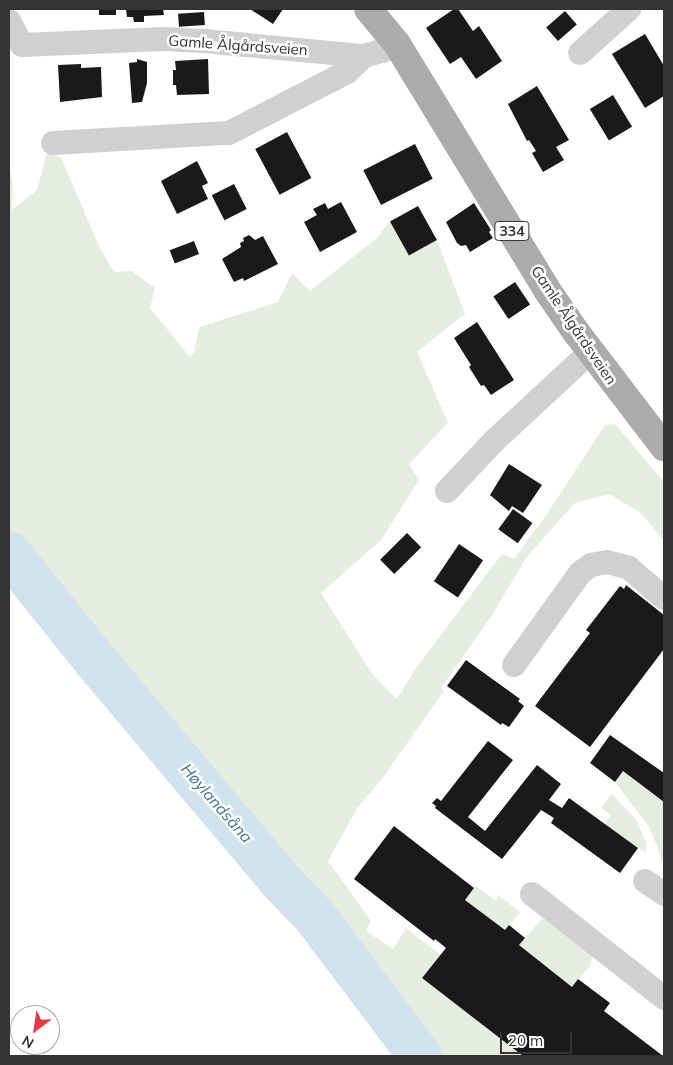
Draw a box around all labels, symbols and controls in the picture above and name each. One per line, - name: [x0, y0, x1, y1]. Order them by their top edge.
- street label: Gamle Ålgårdsveien: [168, 31, 308, 59]
- road number: 334: [493, 220, 531, 242]
- street label: Gamle Ålgårdsveien: [528, 262, 620, 388]
- water label: Høylandsåna: [177, 759, 257, 847]
- north arrow: [10, 1005, 60, 1055]
- scale bar: [503, 1022, 576, 1054]
- text: 20 m: [508, 1031, 543, 1050]
- text: N: [19, 1032, 37, 1052]

